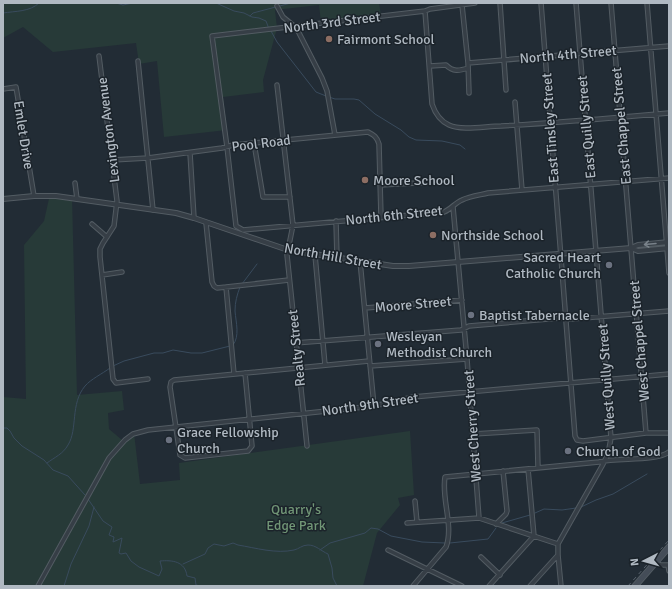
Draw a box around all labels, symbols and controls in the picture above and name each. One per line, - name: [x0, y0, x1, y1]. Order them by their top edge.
- street label: North 3rd Street: [283, 8, 382, 37]
- place label: Fairmont School: [337, 31, 435, 48]
- marker: Fairmont School: [324, 34, 334, 44]
- street label: North 4th Street: [519, 42, 617, 67]
- street label: East Chappel Street: [608, 66, 635, 185]
- street label: East Tinsley Street: [538, 72, 563, 184]
- street label: East Quilly Street: [574, 75, 599, 179]
- street label: Lexington Avenue: [94, 76, 123, 184]
- street label: Emlet Drive: [10, 99, 37, 171]
- street label: Pool Road: [231, 131, 292, 156]
- place label: Moore School: [373, 172, 455, 189]
- marker: Moore School: [360, 175, 370, 185]
- street label: North 6th Street: [345, 202, 444, 229]
- place label: Northside School: [441, 227, 544, 244]
- marker: Northside School: [428, 230, 438, 240]
- street label: North Hill Street: [283, 240, 383, 273]
- one-way arrow: [644, 240, 657, 247]
- place label: Sacred Heart Catholic Church: [506, 249, 601, 282]
- marker: Sacred Heart Catholic Church: [604, 260, 614, 270]
- street label: West Chappel Street: [626, 280, 653, 402]
- street label: Moore Street: [374, 293, 452, 316]
- place label: Baptist Tabernacle: [479, 307, 590, 324]
- street label: Realty Street: [284, 309, 309, 387]
- marker: Baptist Tabernacle: [466, 310, 476, 320]
- street label: West Quilly Street: [594, 323, 619, 431]
- place label: Wesleyan Methodist Church: [386, 328, 492, 361]
- marker: Wesleyan Methodist Church: [373, 339, 383, 349]
- street label: West Cherry Street: [460, 369, 485, 483]
- street label: North 9th Street: [321, 389, 420, 420]
- place label: Grace Fellowship Church: [177, 424, 279, 457]
- marker: Grace Fellowship Church: [164, 435, 174, 445]
- place label: Church of God: [576, 443, 661, 460]
- marker: Church of God: [563, 446, 573, 456]
- park label: Quarry's Edge Park: [266, 501, 326, 534]
- north arrow: [624, 541, 664, 581]
- text: N: [628, 558, 641, 566]

